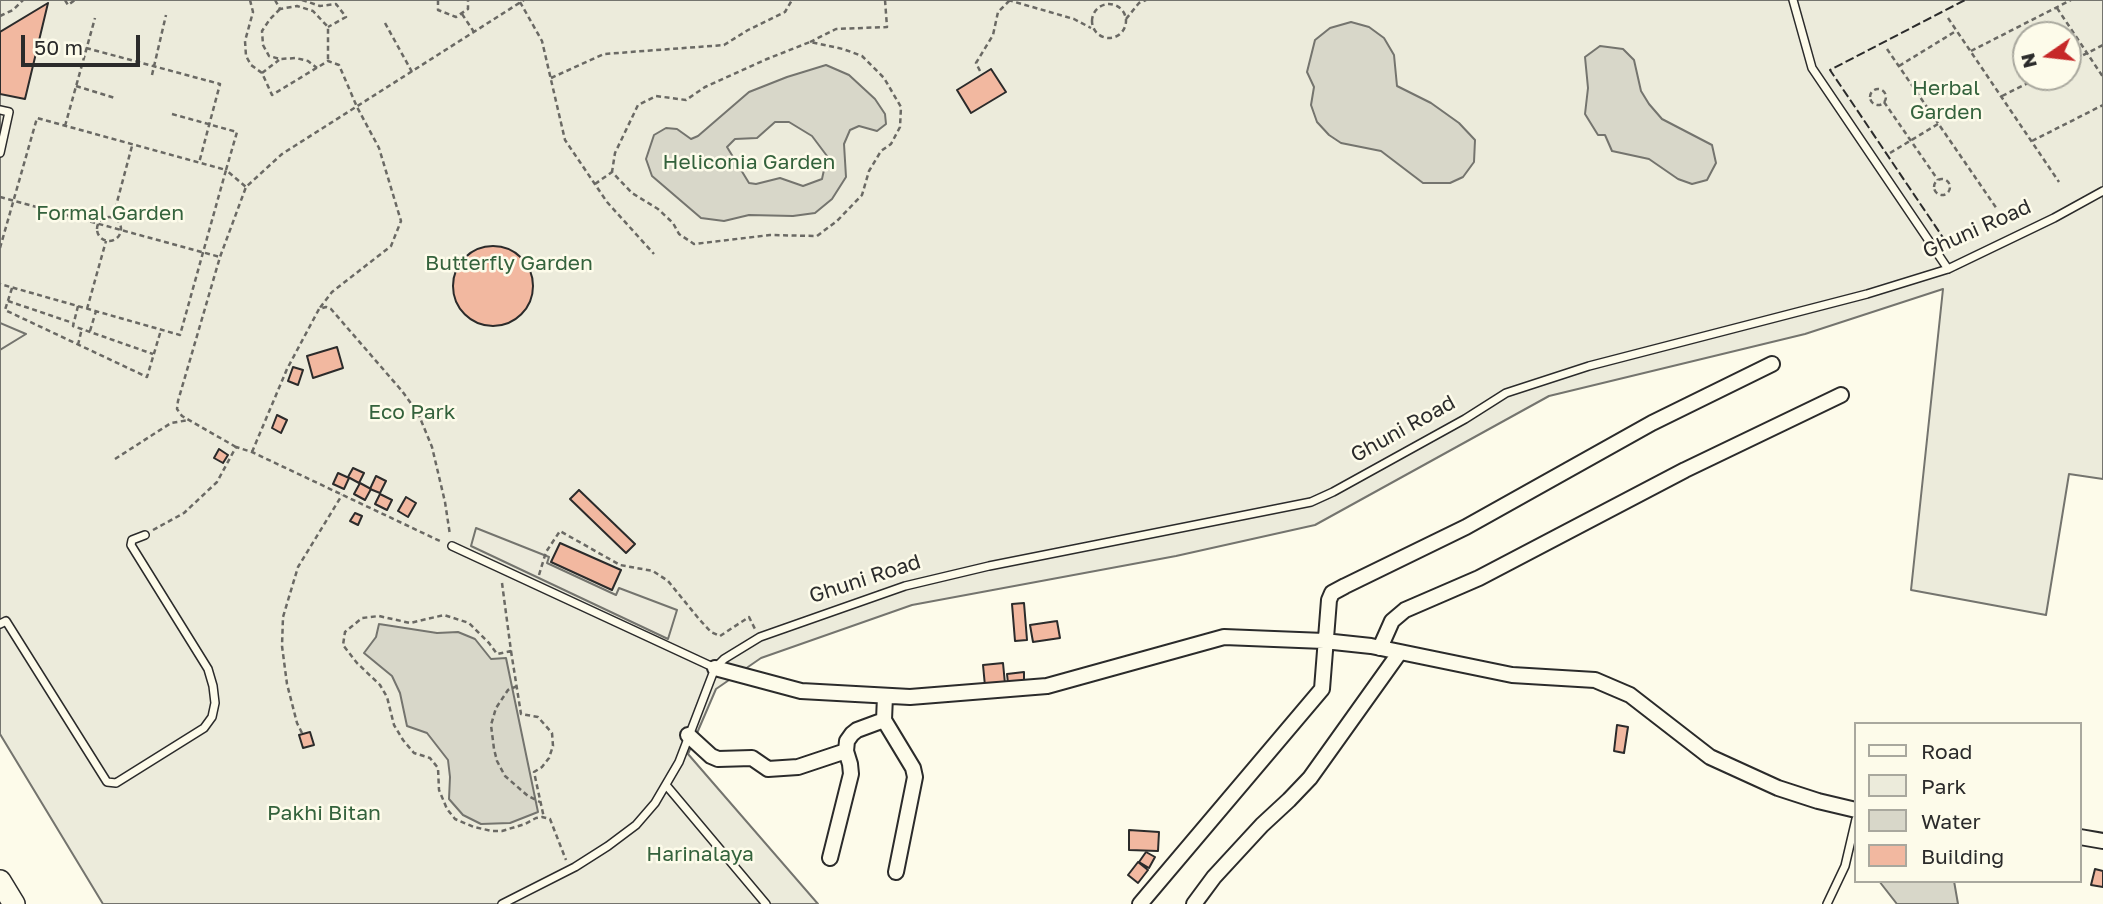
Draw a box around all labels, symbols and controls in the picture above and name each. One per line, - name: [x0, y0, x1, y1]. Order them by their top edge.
- scale bar: [24, 21, 144, 65]
- north arrow: [2012, 21, 2082, 91]
- text: 50 m: [34, 34, 83, 60]
- text: N: [2015, 51, 2041, 71]
- park label: Herbal Garden: [1910, 75, 1982, 125]
- park label: Heliconia Garden: [663, 149, 835, 175]
- street label: Ghuni Road: [1919, 194, 2035, 264]
- park label: Formal Garden: [36, 200, 184, 226]
- park label: Butterfly Garden: [425, 250, 593, 276]
- street label: Ghuni Road: [1346, 390, 1460, 468]
- park label: Eco Park: [368, 399, 456, 425]
- street label: Ghuni Road: [806, 549, 924, 609]
- legend: [1854, 722, 2082, 883]
- text: Road: [1921, 738, 1972, 764]
- text: Park: [1921, 773, 1966, 799]
- park label: Pakhi Bitan: [267, 800, 381, 826]
- text: Water: [1921, 808, 1981, 834]
- park label: Harinalaya: [646, 841, 754, 867]
- text: Building: [1921, 843, 2004, 869]

